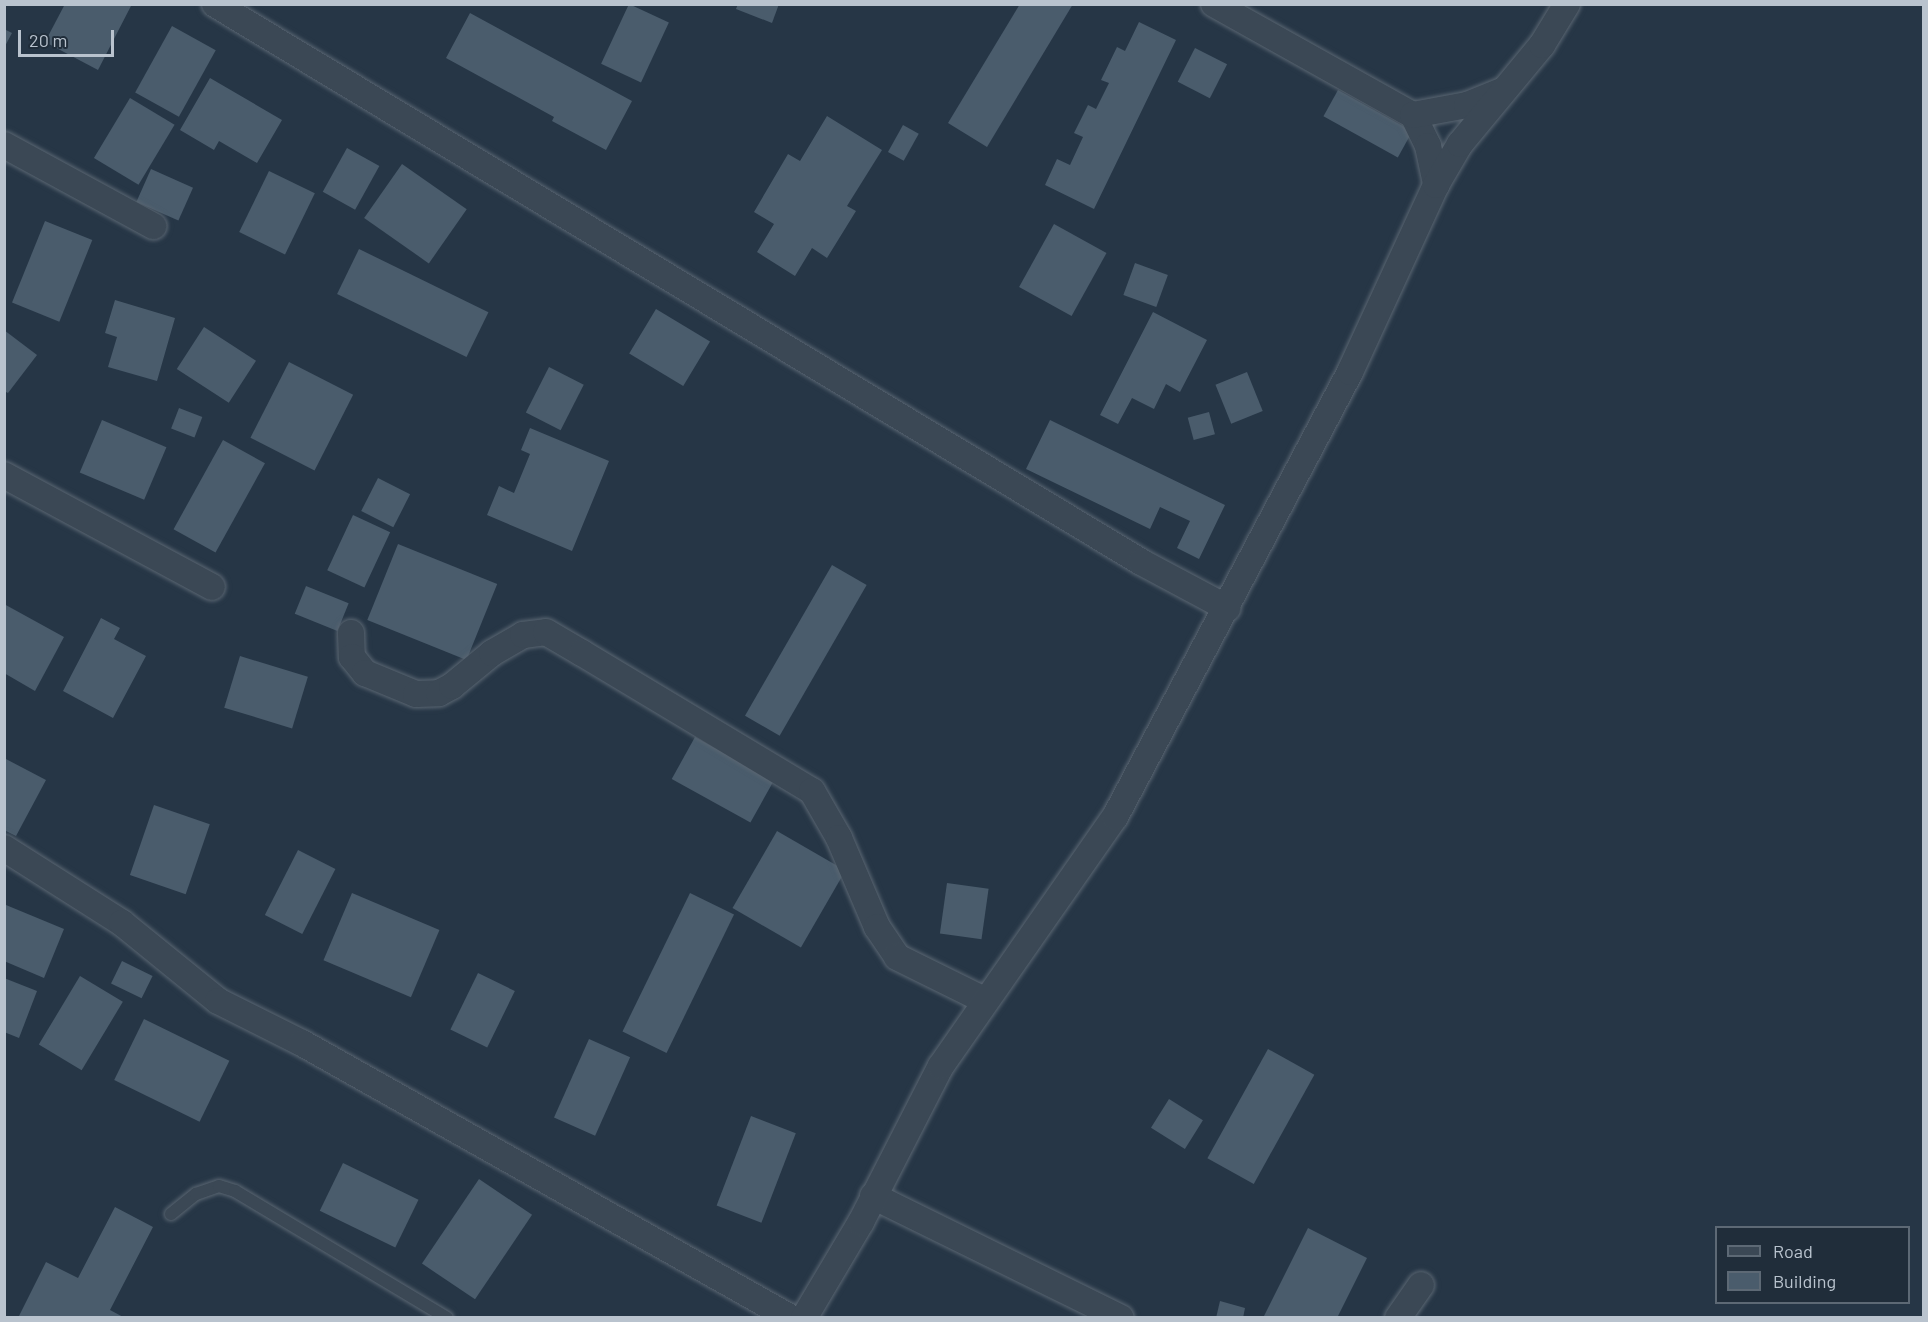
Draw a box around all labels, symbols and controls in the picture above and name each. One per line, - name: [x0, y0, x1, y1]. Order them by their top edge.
- scale bar: [21, 18, 117, 56]
- text: 20 m: [29, 29, 67, 51]
- legend: [1715, 1226, 1910, 1304]
- text: Road: [1773, 1240, 1813, 1262]
- text: Building: [1773, 1270, 1836, 1292]

